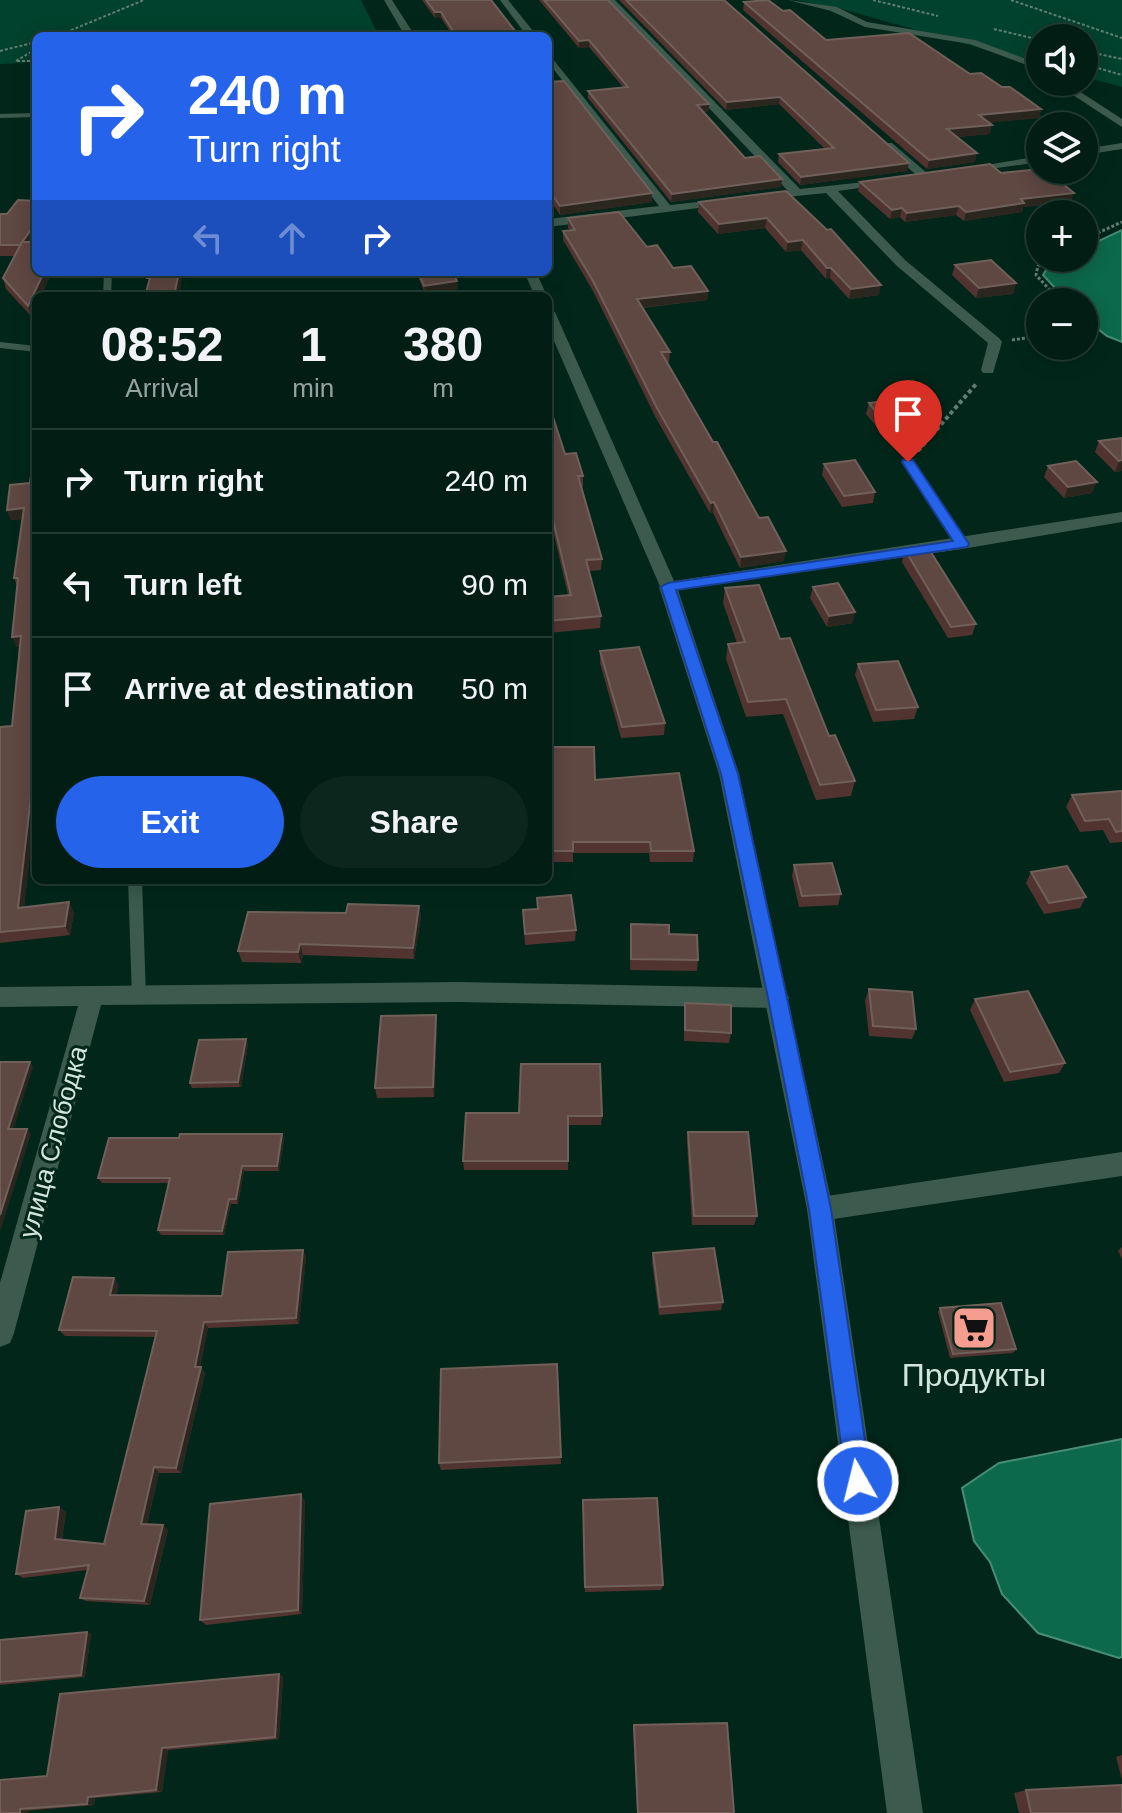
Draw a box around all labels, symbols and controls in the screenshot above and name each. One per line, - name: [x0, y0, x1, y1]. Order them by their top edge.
- map controls: [1026, 24, 1098, 360]
- button: sound: [1026, 24, 1098, 96]
- text: 240 m: [188, 63, 347, 126]
- icon: right: [56, 64, 160, 168]
- button: layers: [1026, 112, 1098, 184]
- text: Turn right: [188, 129, 341, 170]
- button: +: [1026, 200, 1098, 272]
- icon: left: [186, 216, 230, 260]
- icon: ahead: [270, 216, 314, 260]
- icon: right: [354, 216, 398, 260]
- button: −: [1026, 288, 1098, 360]
- text: 08:52: [101, 318, 224, 371]
- text: 1: [300, 318, 327, 371]
- text: 380: [403, 318, 483, 371]
- text: Arrival: [125, 373, 199, 403]
- text: min: [292, 373, 334, 403]
- text: m: [432, 373, 454, 403]
- pin: [874, 380, 942, 462]
- icon: arrive: [886, 392, 930, 436]
- icon: right: [56, 459, 100, 503]
- text: Turn right: [124, 464, 263, 497]
- text: 240 m: [445, 464, 528, 497]
- icon: left: [56, 563, 100, 607]
- text: Turn left: [124, 568, 242, 601]
- text: 90 m: [461, 568, 528, 601]
- icon: arrive: [56, 667, 100, 711]
- text: Arrive at destination: [124, 672, 414, 705]
- text: 50 m: [461, 672, 528, 705]
- button: Exit: [56, 776, 284, 868]
- button: Share: [300, 776, 528, 868]
- street label: улица Слободка: [13, 1042, 93, 1241]
- supermarket icon: Продукты: [950, 1304, 998, 1352]
- place label: Продукты: [902, 1357, 1046, 1393]
- position arrow: [816, 1439, 900, 1523]

